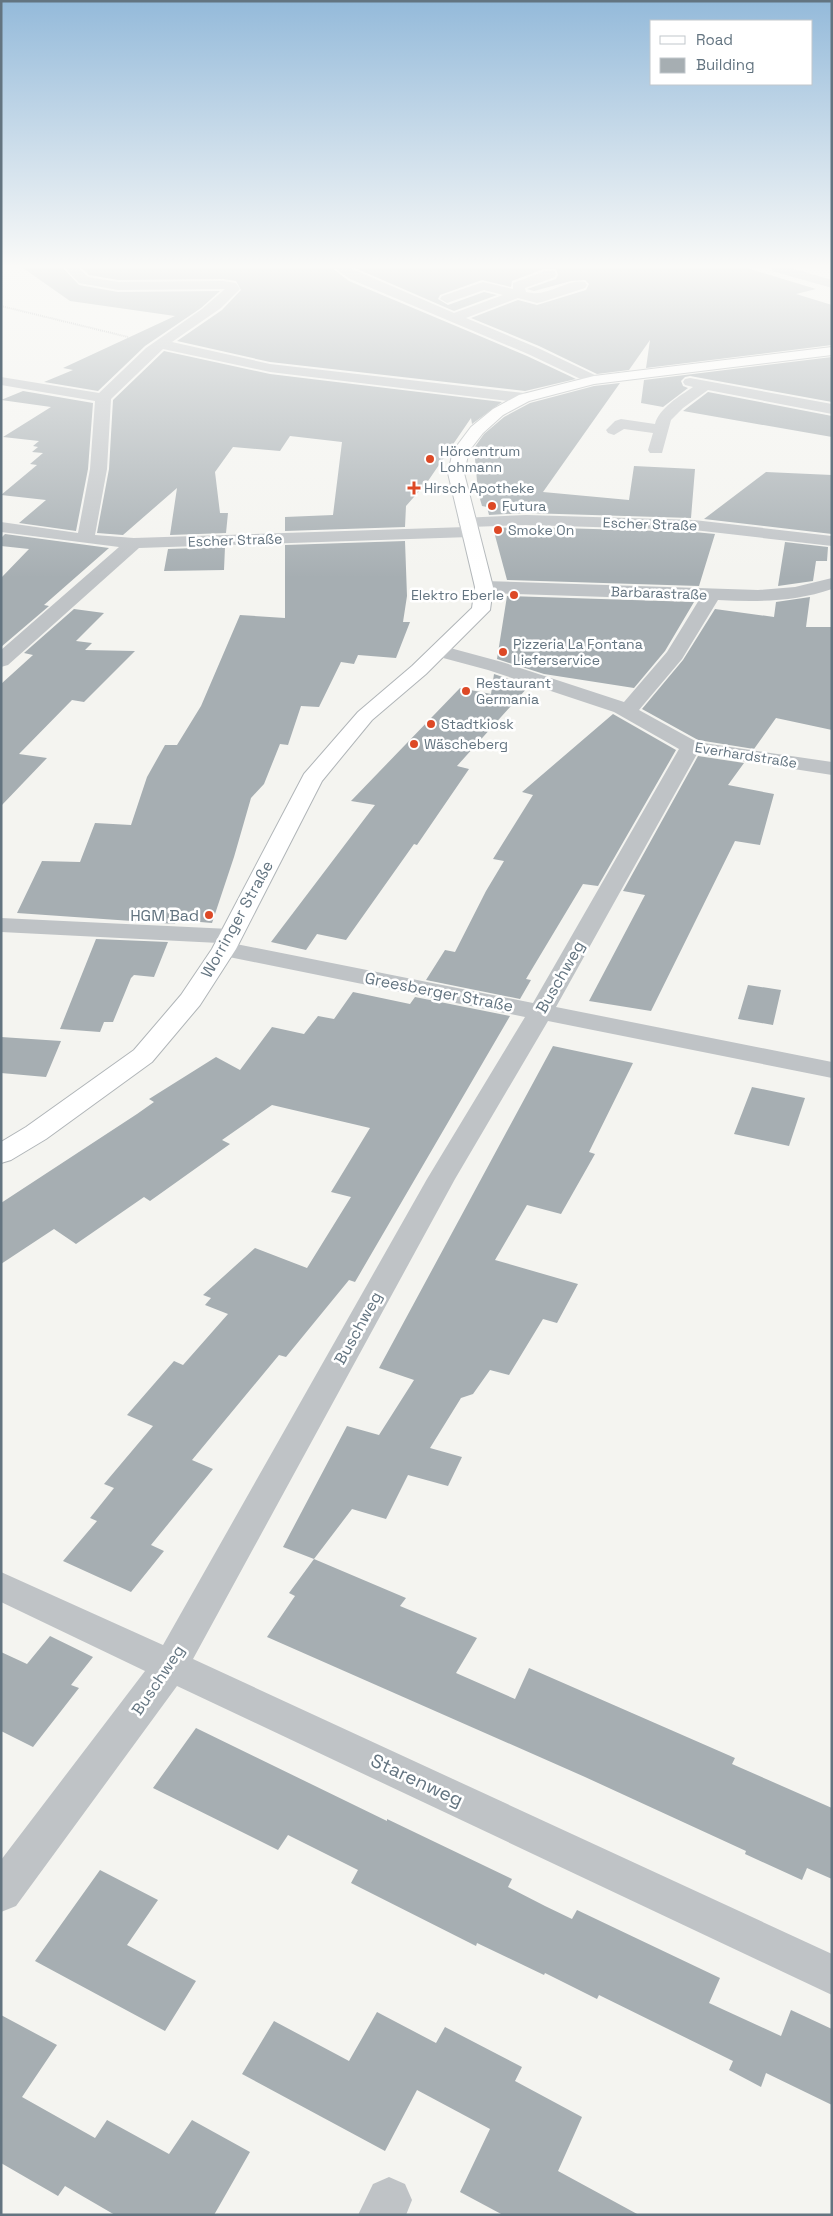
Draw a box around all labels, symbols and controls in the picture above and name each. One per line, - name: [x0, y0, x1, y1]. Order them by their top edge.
- legend: [650, 20, 813, 85]
- text: Road: [696, 30, 733, 49]
- text: Building: [696, 55, 755, 74]
- place label: Hörcentrum Lohmann: [440, 442, 520, 476]
- marker: Hörcentrum Lohmann: [424, 453, 436, 465]
- place label: Hirsch Apotheke: [424, 479, 534, 497]
- marker: Hirsch Apotheke: [408, 482, 420, 494]
- place label: Futura: [502, 497, 546, 515]
- marker: Futura: [486, 500, 498, 512]
- street label: Escher Straße: [602, 513, 698, 535]
- place label: Smoke On: [508, 521, 574, 539]
- marker: Smoke On: [492, 524, 504, 536]
- street label: Escher Straße: [187, 529, 283, 551]
- street label: Barbarastraße: [610, 582, 708, 604]
- place label: Elektro Eberle: [411, 586, 504, 604]
- marker: Elektro Eberle: [508, 589, 520, 601]
- place label: Pizzeria La Fontana Lieferservice: [513, 635, 643, 669]
- marker: Pizzeria La Fontana Lieferservice: [497, 646, 509, 658]
- place label: Restaurant Germania: [476, 674, 551, 708]
- marker: Restaurant Germania: [460, 685, 472, 697]
- place label: Stadtkiosk: [441, 715, 514, 733]
- marker: Stadtkiosk: [425, 718, 437, 730]
- place label: Wäscheberg: [424, 735, 508, 753]
- marker: Wäscheberg: [408, 738, 420, 750]
- street label: Everhardstraße: [694, 738, 798, 772]
- street label: Worringer Straße: [196, 857, 278, 981]
- place label: HGM Bad: [130, 905, 199, 926]
- marker: HGM Bad: [203, 909, 215, 921]
- street label: Buschweg: [531, 937, 589, 1017]
- street label: Greesberger Straße: [363, 967, 515, 1017]
- street label: Buschweg: [329, 1288, 387, 1368]
- street label: Buschweg: [127, 1641, 189, 1719]
- street label: Starenweg: [367, 1748, 467, 1812]

